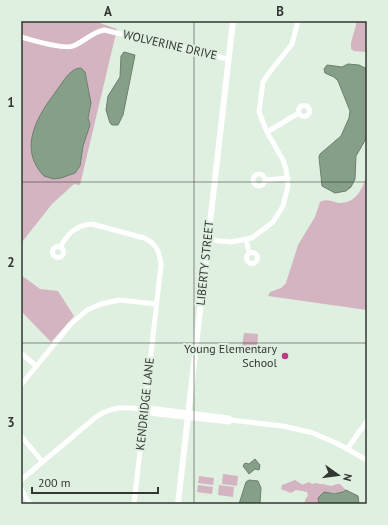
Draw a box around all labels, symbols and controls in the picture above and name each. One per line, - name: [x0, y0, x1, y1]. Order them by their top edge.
- text: A: [104, 3, 112, 20]
- text: B: [276, 3, 284, 20]
- street label: WOLVERINE DRIVE: [122, 26, 219, 63]
- text: 1: [7, 94, 15, 111]
- street label: LIBERTY STREET: [193, 219, 216, 306]
- text: 2: [7, 254, 15, 271]
- place label: Young Elementary School: [184, 341, 277, 370]
- marker: Young Elementary School: [280, 351, 290, 361]
- street label: KENDRIDGE LANE: [132, 357, 157, 451]
- text: 3: [7, 414, 15, 431]
- north arrow: [318, 455, 358, 495]
- scale bar: [32, 469, 158, 495]
- text: N: [340, 472, 355, 483]
- text: 200 m: [38, 475, 71, 490]

